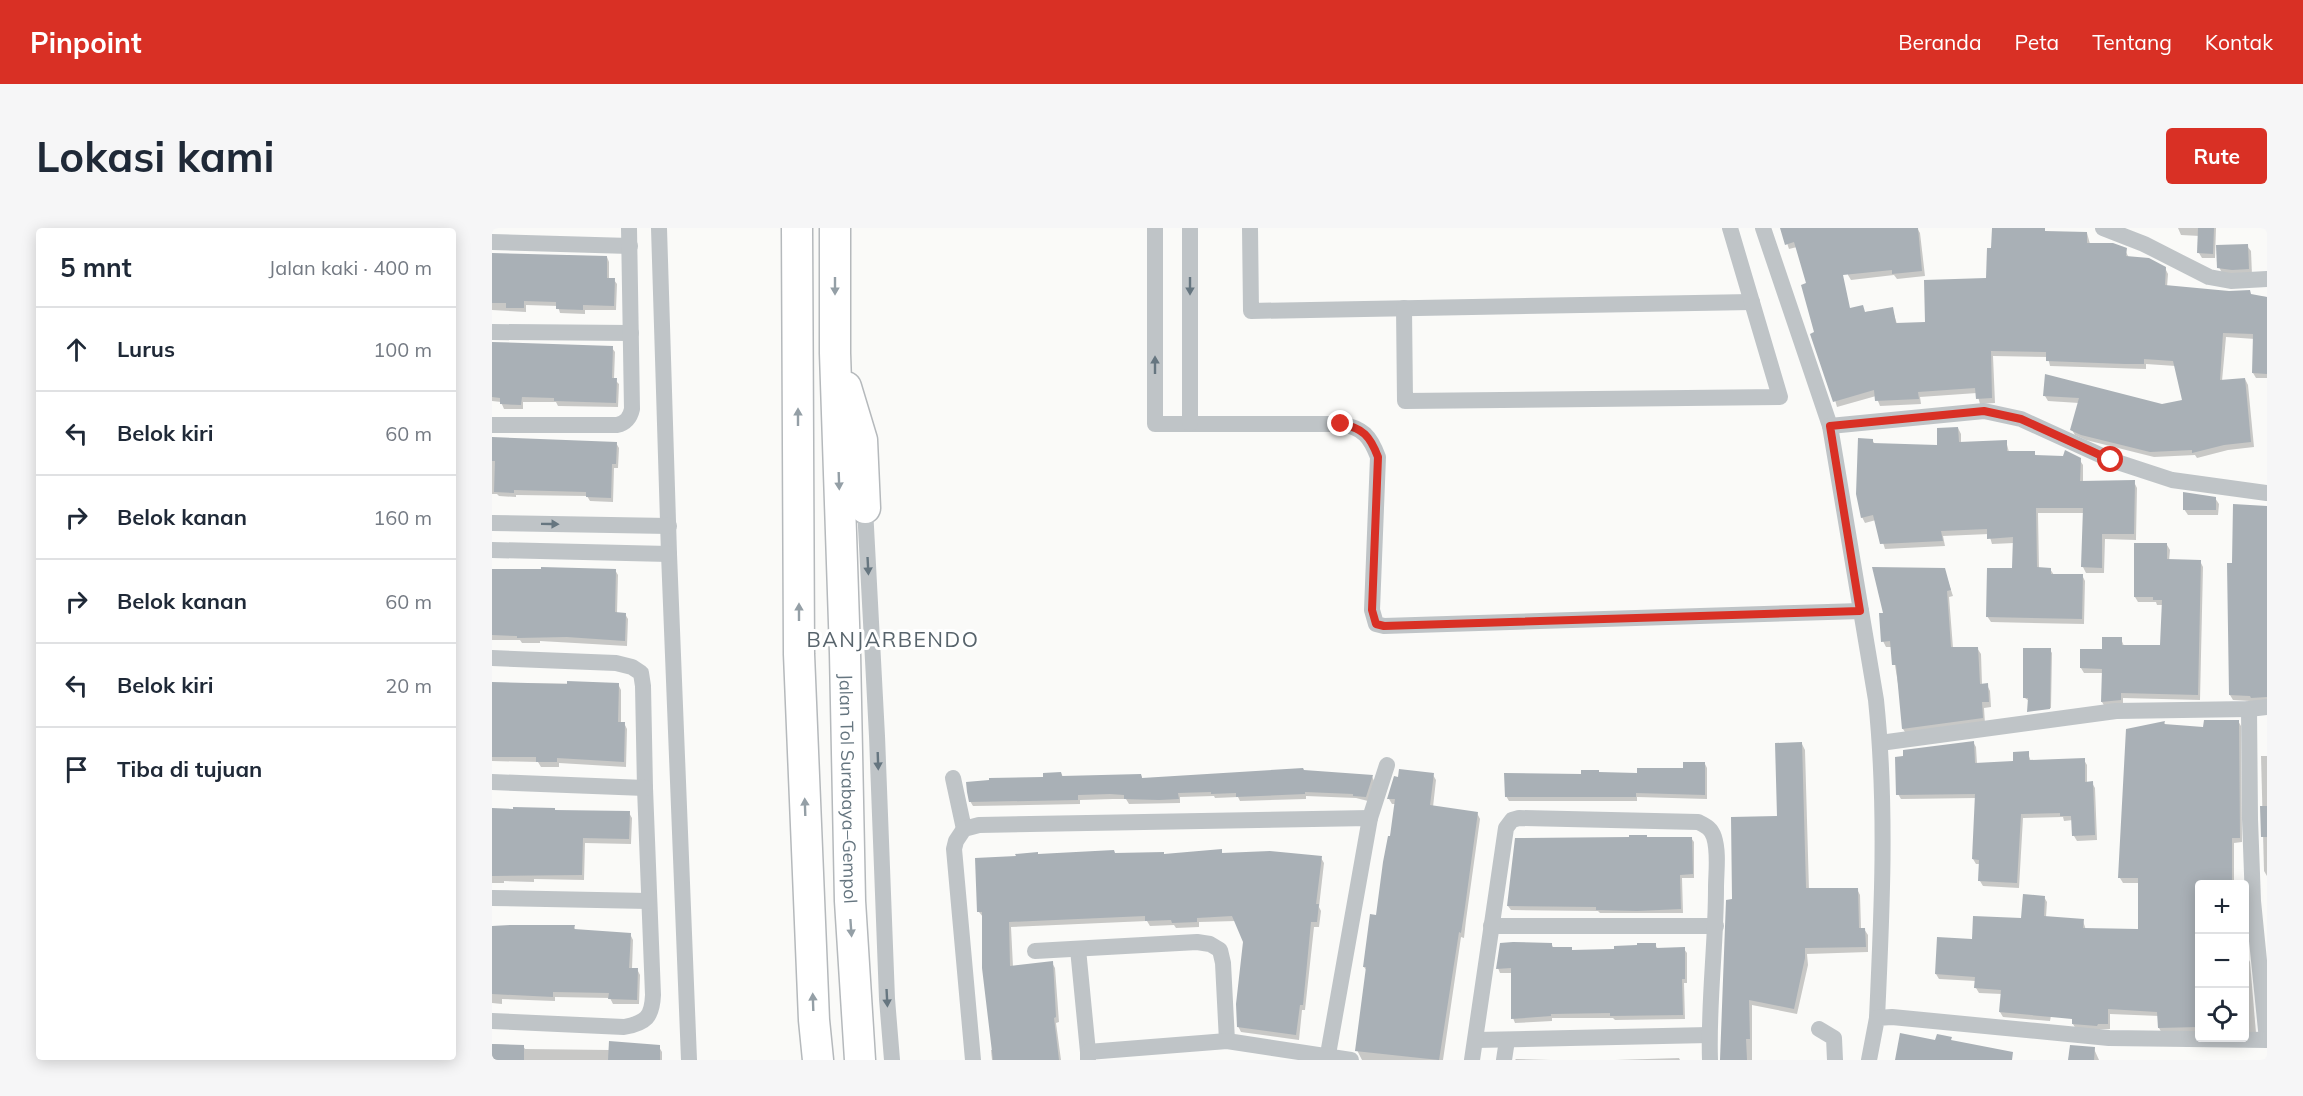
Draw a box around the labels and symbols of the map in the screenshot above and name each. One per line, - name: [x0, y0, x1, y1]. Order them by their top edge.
- one-way arrow: [830, 277, 840, 296]
- one-way arrow: [1185, 277, 1195, 296]
- one-way arrow: [1150, 356, 1160, 375]
- one-way arrow: [793, 407, 803, 426]
- route end: [1327, 410, 1353, 436]
- route start: [2097, 446, 2123, 472]
- one-way arrow: [834, 472, 844, 491]
- one-way arrow: [541, 519, 560, 529]
- one-way arrow: [863, 557, 872, 576]
- one-way arrow: [794, 602, 804, 621]
- district label: BANJARBENDO: [807, 626, 979, 652]
- street label: Jalan Tol Surabaya–Gempol: [834, 674, 862, 904]
- one-way arrow: [873, 751, 882, 770]
- one-way arrow: [801, 797, 810, 816]
- one-way arrow: [847, 919, 856, 938]
- one-way arrow: [882, 988, 892, 1007]
- one-way arrow: [808, 992, 818, 1011]

